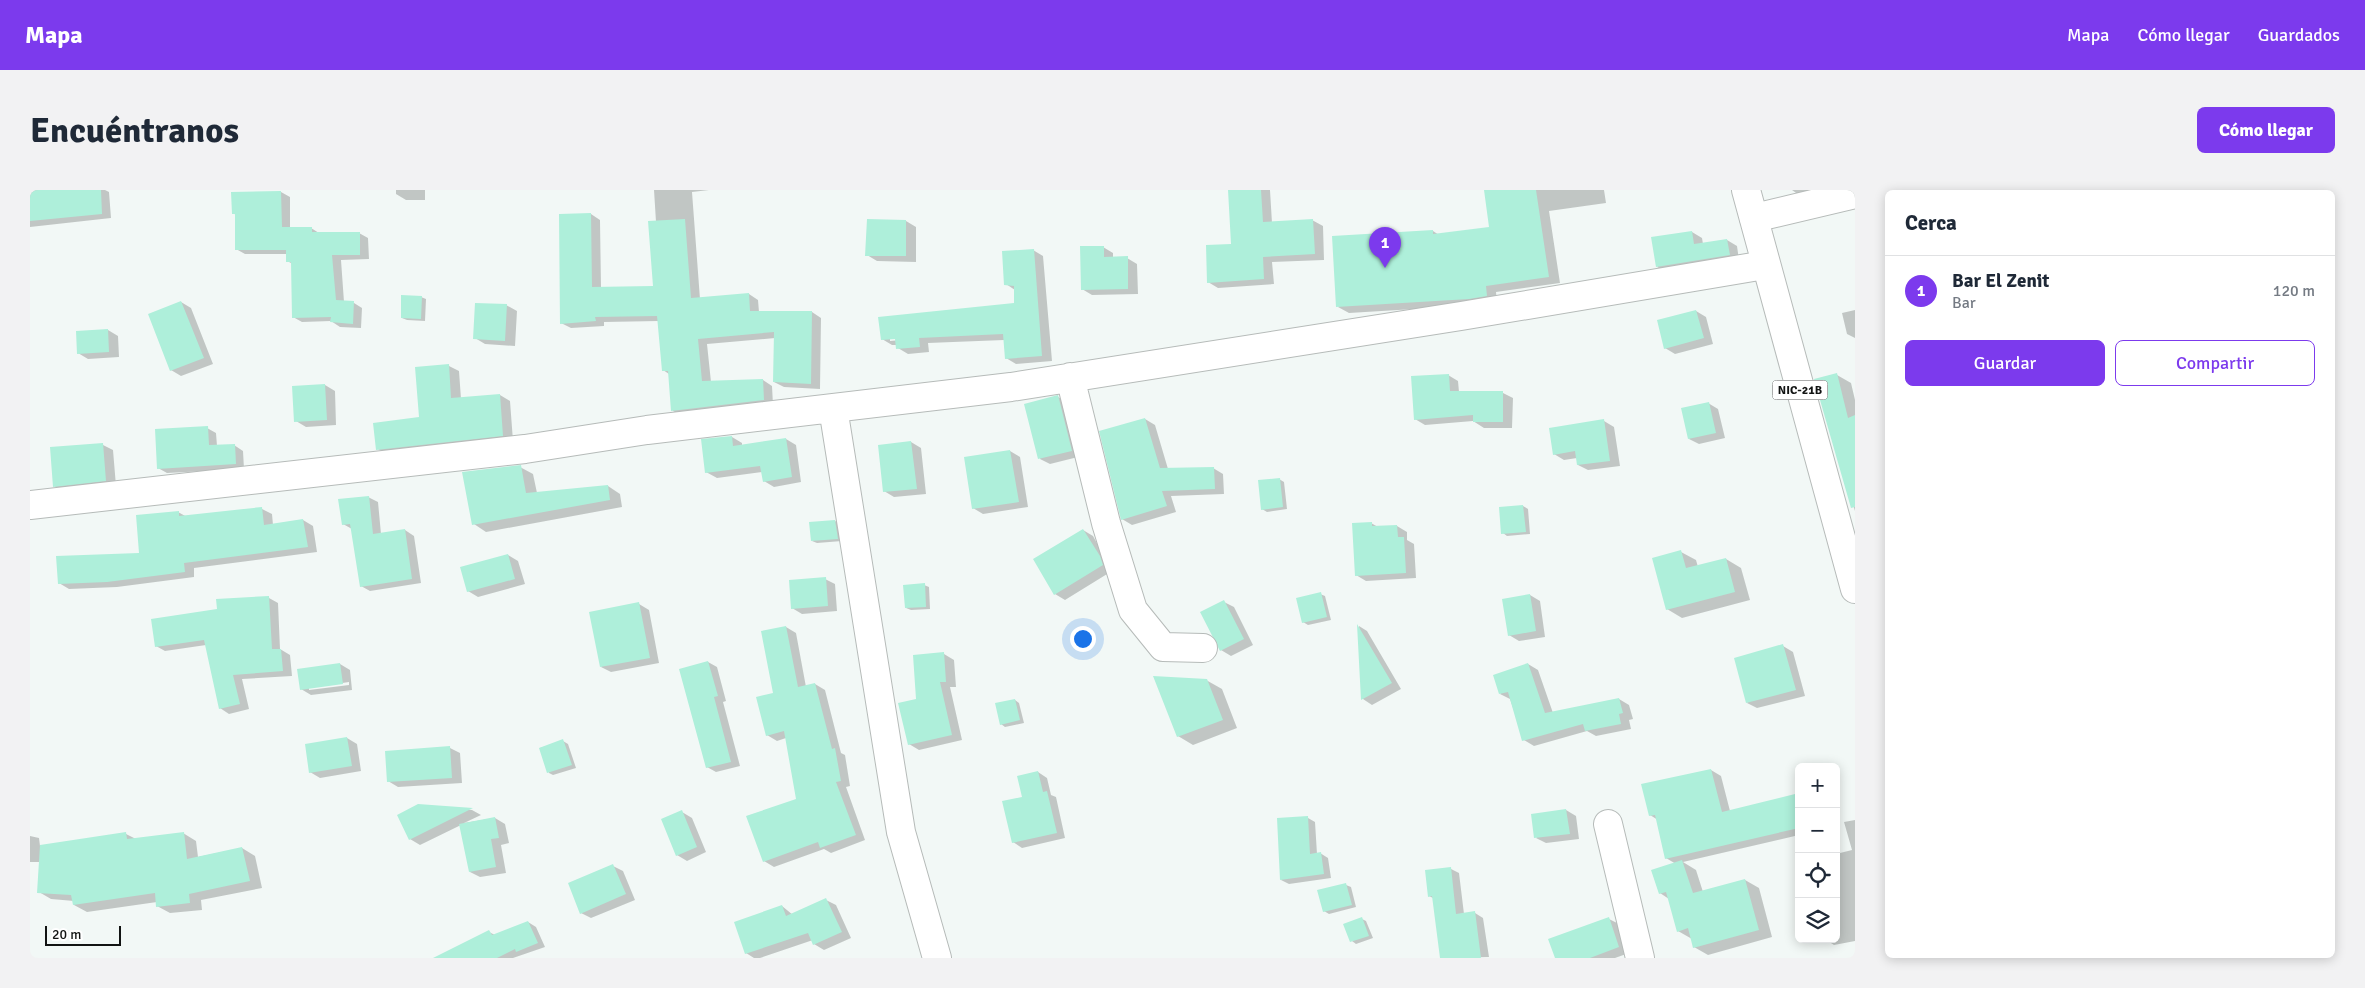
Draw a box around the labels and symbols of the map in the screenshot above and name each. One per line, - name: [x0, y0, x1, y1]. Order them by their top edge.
- pin: 1: [1369, 227, 1401, 268]
- road number: NIC-21B: [1772, 380, 1828, 400]
- your location: [1070, 626, 1096, 652]
- scale bar: [45, 923, 121, 946]

